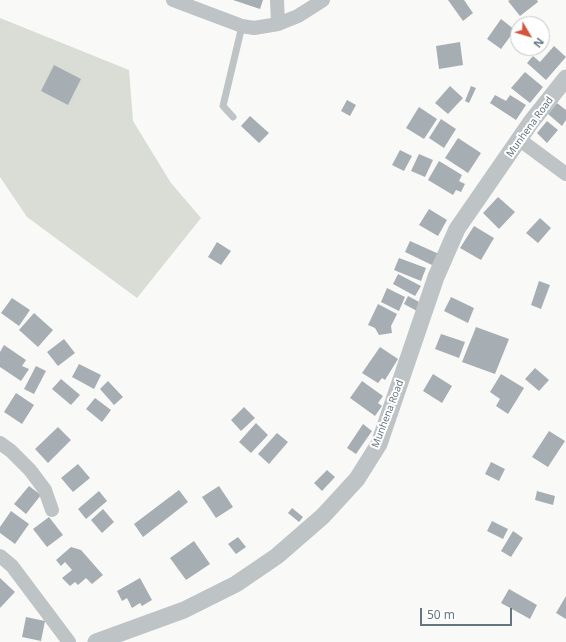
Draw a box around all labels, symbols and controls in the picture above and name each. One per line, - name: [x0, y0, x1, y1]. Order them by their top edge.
- north arrow: [510, 16, 550, 56]
- text: N: [530, 35, 548, 51]
- street label: Munhena Road: [504, 94, 556, 160]
- street label: Munhena Road: [370, 378, 406, 450]
- scale bar: [422, 600, 514, 626]
- text: 50 m: [427, 606, 455, 623]

